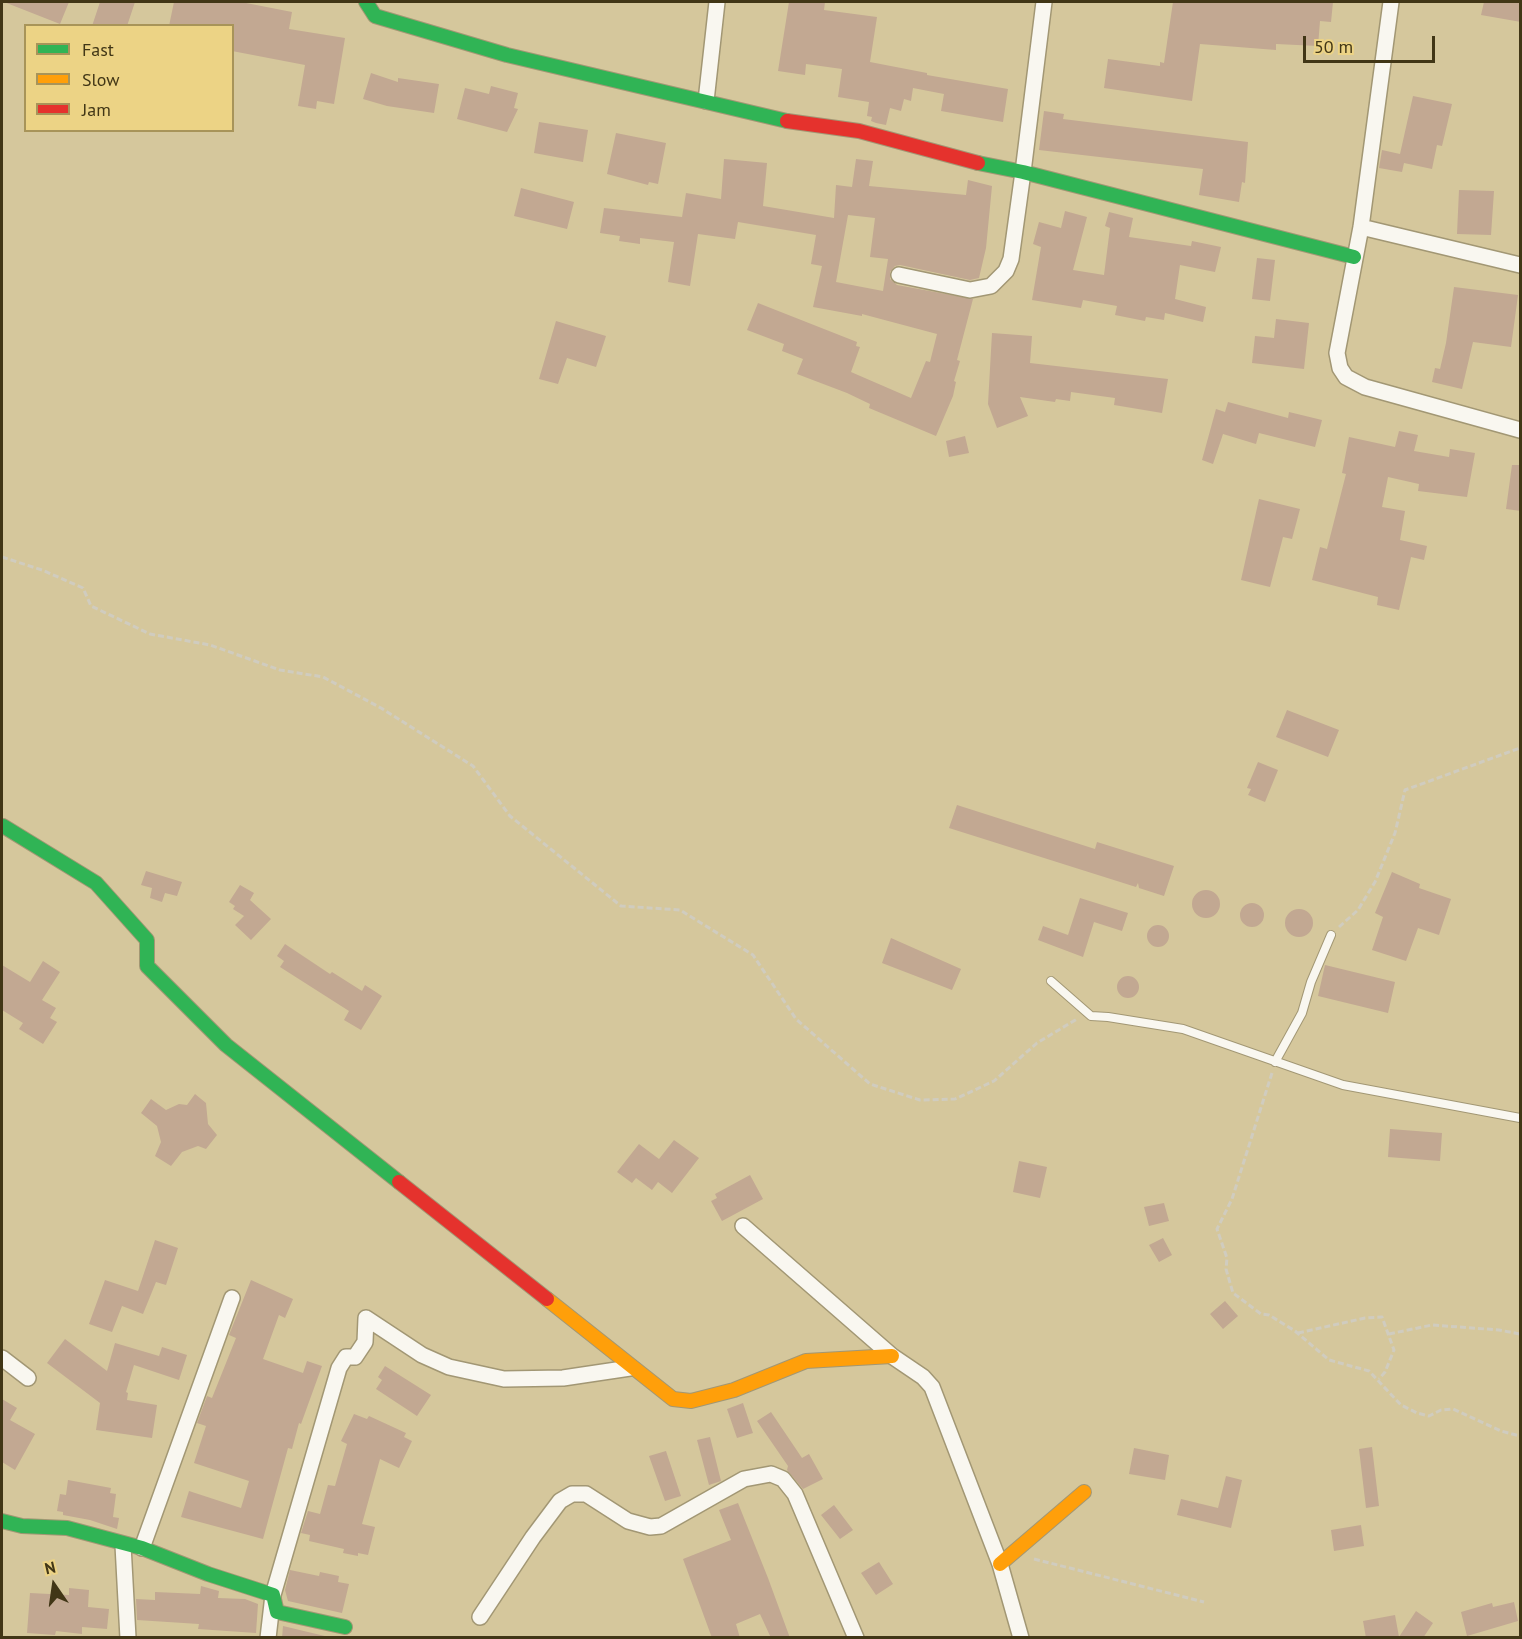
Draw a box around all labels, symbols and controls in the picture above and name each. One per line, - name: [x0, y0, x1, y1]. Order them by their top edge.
- legend: [24, 24, 234, 132]
- scale bar: [1306, 24, 1438, 62]
- text: 50 m: [1314, 35, 1353, 58]
- text: Fast: [82, 38, 114, 61]
- text: Slow: [82, 68, 120, 91]
- text: Jam: [82, 98, 111, 121]
- north arrow: [24, 1555, 84, 1615]
- text: N: [43, 1557, 57, 1578]

